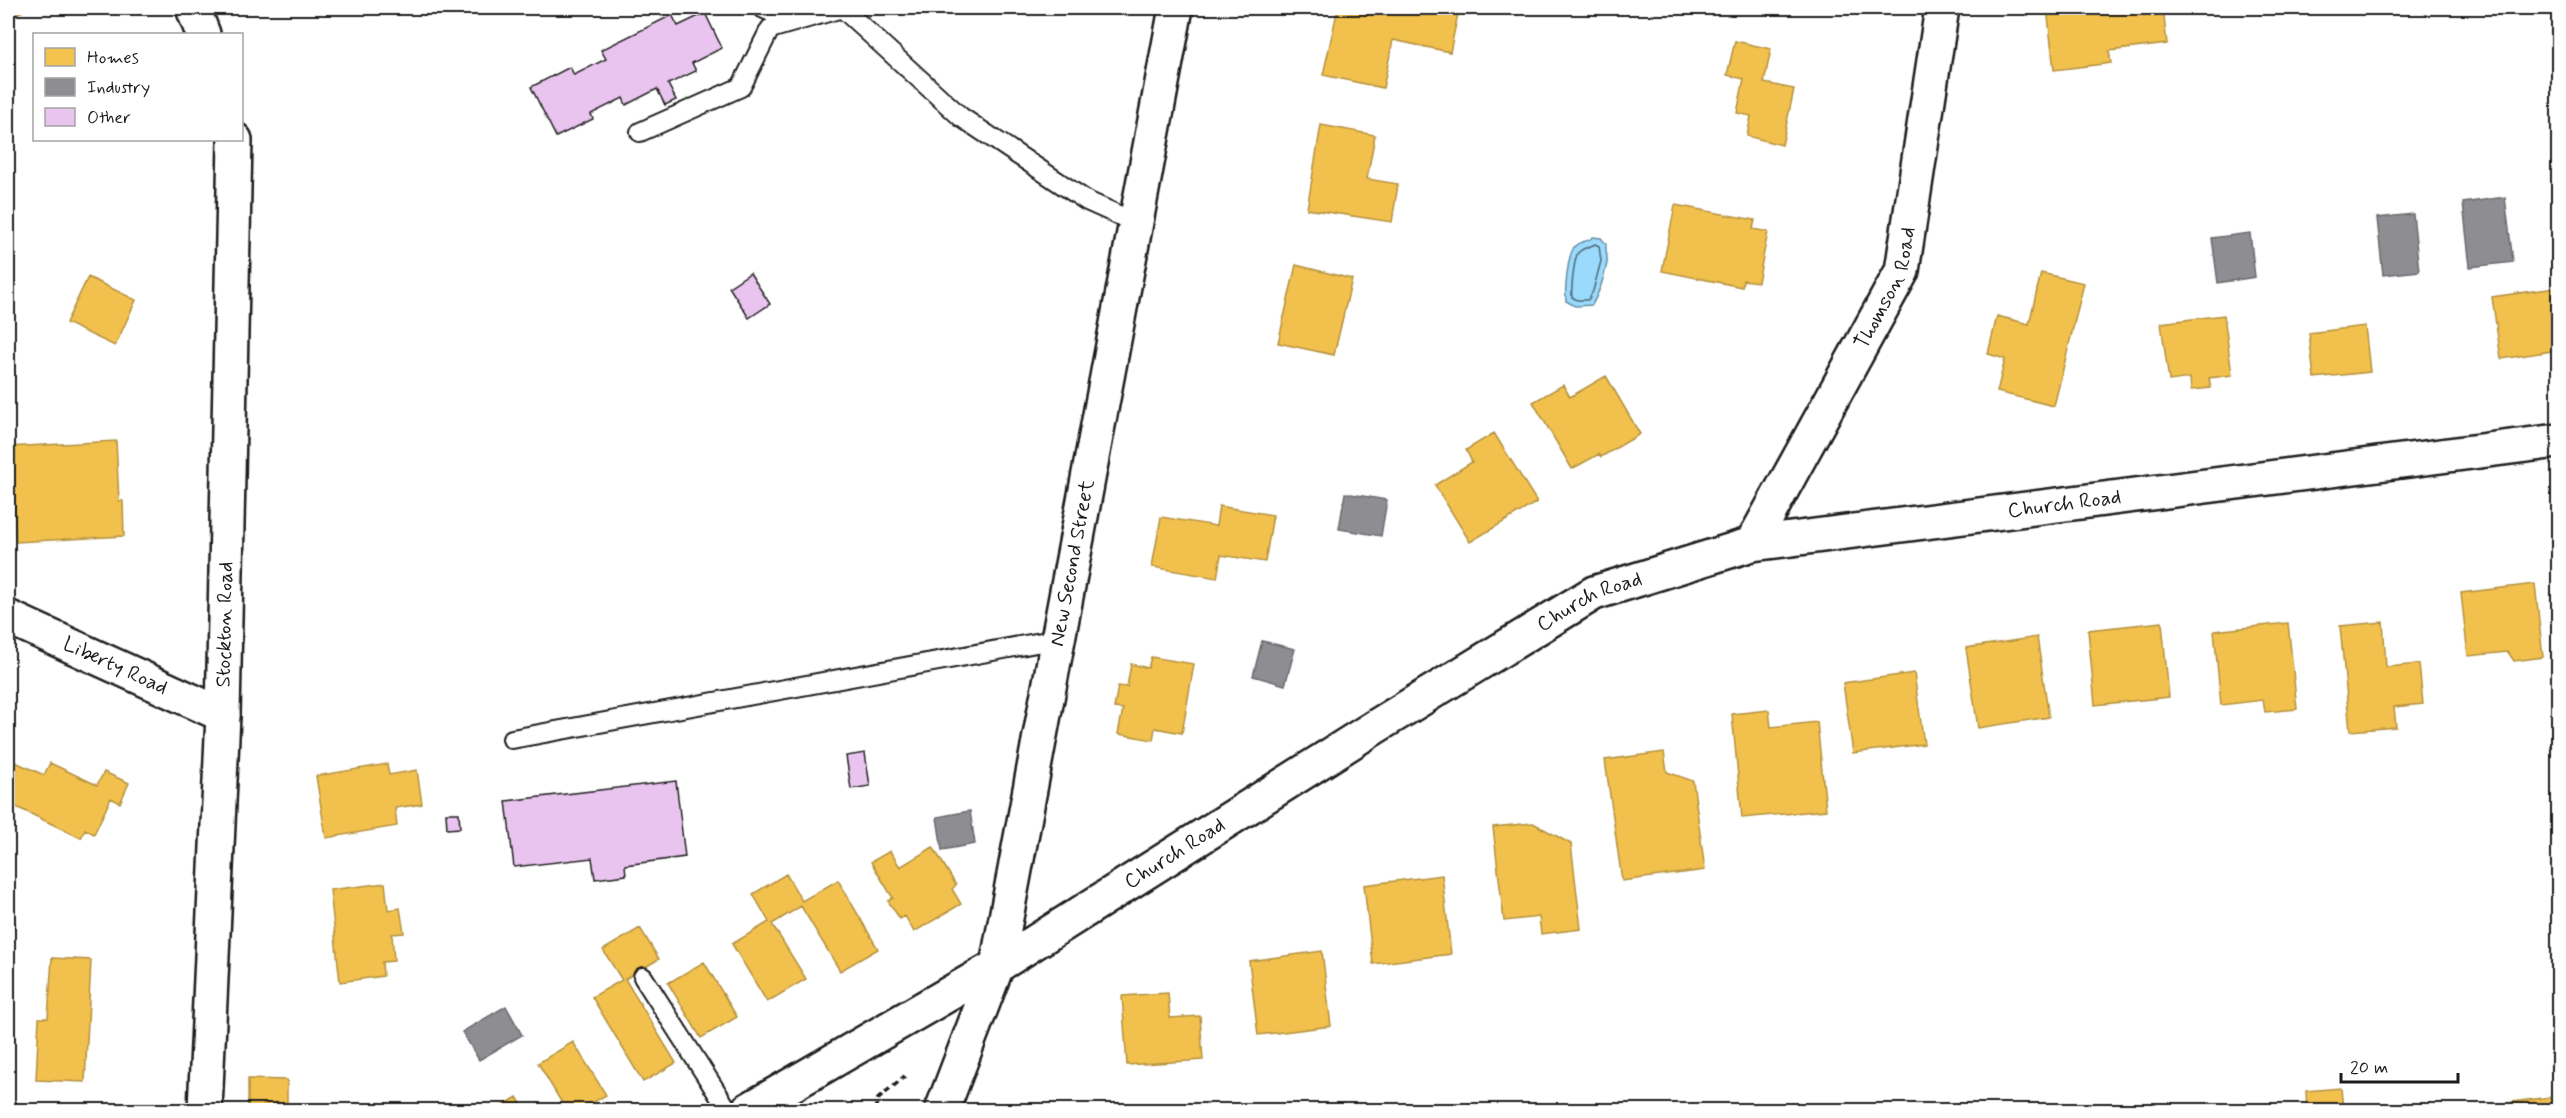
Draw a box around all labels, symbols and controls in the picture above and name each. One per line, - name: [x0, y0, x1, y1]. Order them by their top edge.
- legend: [33, 33, 243, 141]
- text: Homes: [87, 46, 139, 70]
- text: Industry: [87, 76, 150, 100]
- text: Other: [87, 106, 131, 130]
- street label: Thomson Road: [1848, 225, 1923, 354]
- street label: New Second Street: [1043, 477, 1102, 649]
- street label: Church Road: [2006, 483, 2123, 525]
- street label: Stockton Road: [210, 561, 240, 688]
- street label: Church Road: [1532, 565, 1645, 639]
- street label: Liberty Road: [59, 630, 172, 702]
- street label: Church Road: [1119, 811, 1231, 896]
- scale bar: [2341, 1046, 2458, 1084]
- text: 20 m: [2350, 1056, 2388, 1080]

